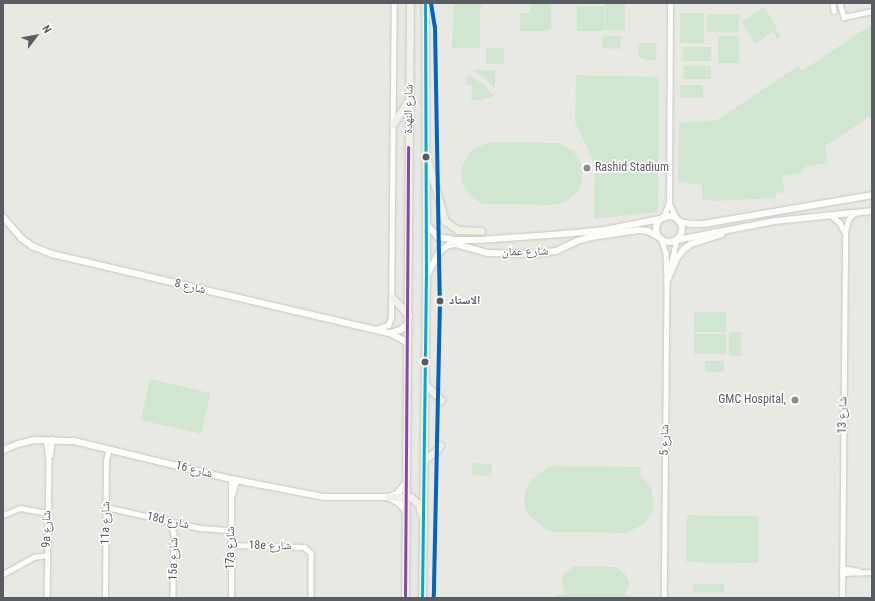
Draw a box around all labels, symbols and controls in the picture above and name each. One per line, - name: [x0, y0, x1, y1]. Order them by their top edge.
- north arrow: [16, 16, 56, 56]
- text: N: [39, 23, 54, 36]
- street label: شارع النهدة: [401, 84, 417, 134]
- unlabelled marker: [421, 152, 431, 162]
- place label: Rashid Stadium: [595, 161, 669, 175]
- marker: Rashid Stadium: [582, 163, 592, 173]
- street label: شارع عمان: [502, 244, 548, 260]
- street label: شارع 8: [173, 276, 207, 298]
- place label: الاستاد: [449, 294, 480, 308]
- marker: الاستاد: [434, 295, 446, 307]
- unlabelled marker: [420, 357, 430, 367]
- place label: GMC Hospital,: [718, 393, 786, 407]
- marker: GMC Hospital,: [789, 394, 801, 406]
- street label: شارع 13: [835, 396, 851, 434]
- street label: شارع 5: [658, 424, 672, 456]
- street label: شارع 16: [174, 458, 214, 482]
- street label: 11a شارع: [98, 501, 114, 545]
- street label: 18d شارع: [145, 509, 191, 533]
- street label: 9a شارع: [39, 510, 55, 548]
- street label: 17a شارع: [224, 526, 238, 570]
- street label: 15a شارع: [166, 537, 182, 581]
- street label: 18e شارع: [248, 538, 292, 554]

